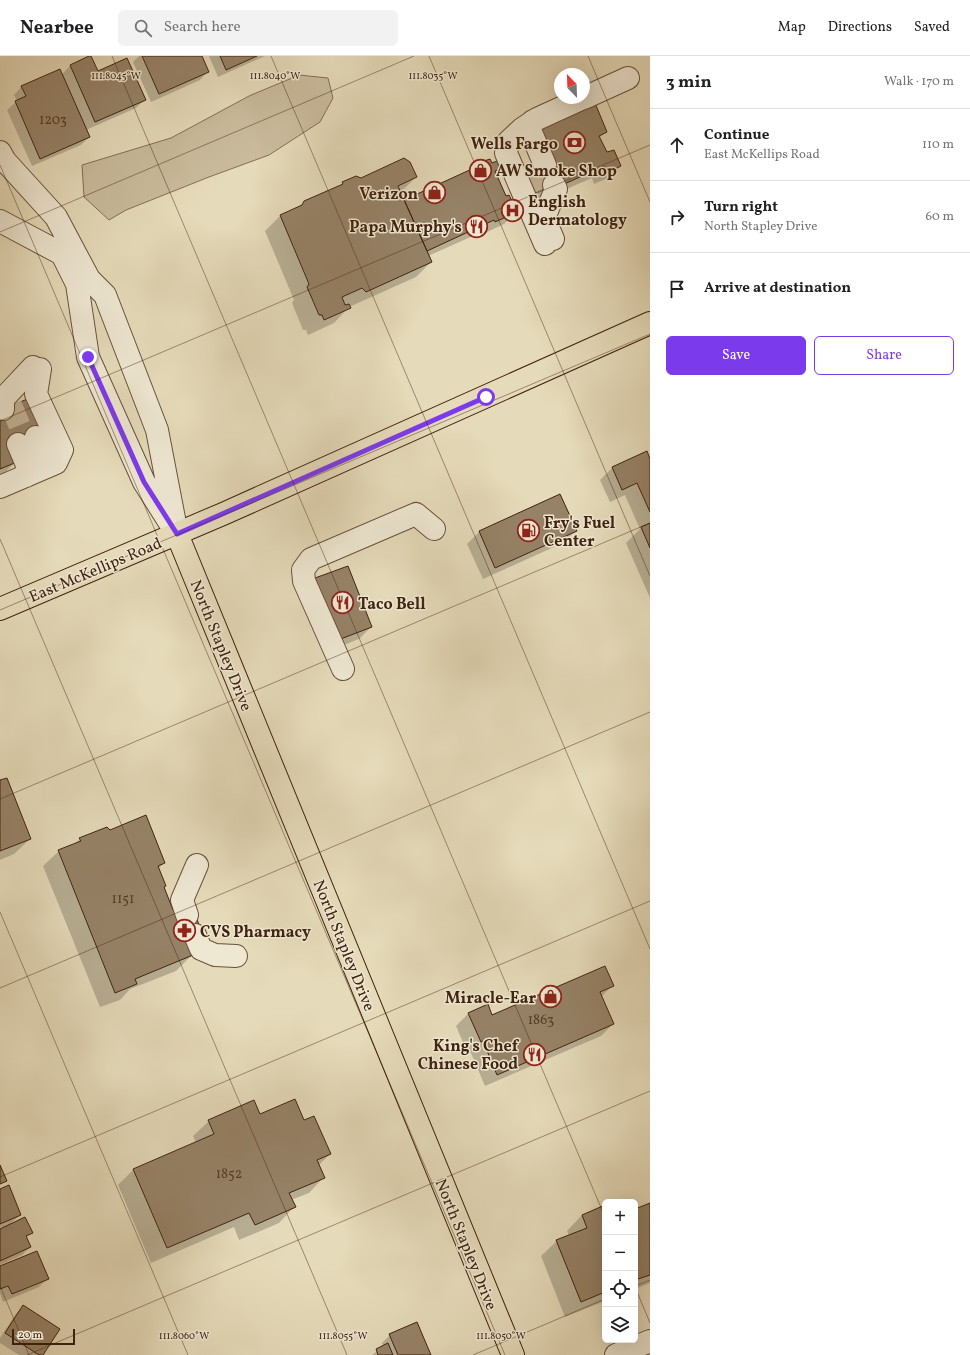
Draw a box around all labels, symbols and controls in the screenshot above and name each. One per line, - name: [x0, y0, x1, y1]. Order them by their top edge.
- search box: [118, 10, 398, 46]
- text: Nearbee: [20, 15, 94, 41]
- icon: search: [132, 17, 154, 39]
- text: Search here: [164, 17, 241, 38]
- text: Map: [778, 18, 806, 37]
- text: Directions: [828, 18, 892, 37]
- text: Saved: [914, 18, 950, 37]
- north arrow: [554, 68, 590, 104]
- text: 111.8045°W: [91, 69, 141, 83]
- text: 111.8040°W: [250, 69, 300, 83]
- text: 111.8035°W: [408, 69, 458, 83]
- text: 3 min: [666, 71, 712, 94]
- text: Walk · 170 m: [884, 73, 954, 91]
- house number: 1203: [39, 111, 67, 130]
- text: Continue: [704, 125, 769, 146]
- bank icon: Wells Fargo: [561, 130, 587, 156]
- place label: Wells Fargo: [471, 134, 558, 156]
- icon: ahead: [666, 134, 688, 156]
- text: 110 m: [922, 136, 954, 154]
- text: East McKellips Road: [704, 146, 820, 164]
- shop icon: AW Smoke Shop: [467, 157, 493, 183]
- place label: AW Smoke Shop: [496, 161, 617, 183]
- shop icon: Verizon: [421, 180, 447, 206]
- place label: Verizon: [359, 184, 418, 206]
- place label: English Dermatology: [528, 192, 627, 232]
- hospital icon: English Dermatology: [499, 197, 525, 223]
- text: Turn right: [704, 197, 778, 218]
- icon: right: [666, 206, 688, 228]
- text: 60 m: [926, 208, 954, 226]
- restaurant icon: Papa Murphy's: [464, 213, 490, 239]
- place label: Papa Murphy's: [349, 217, 462, 239]
- text: North Stapley Drive: [704, 218, 817, 236]
- icon: arrive: [666, 278, 688, 300]
- text: Arrive at destination: [704, 278, 851, 299]
- button: Save: [666, 336, 806, 375]
- button: Share: [814, 336, 954, 375]
- route end: [79, 348, 97, 366]
- route start: [477, 388, 495, 406]
- place label: Fry's Fuel Center: [544, 513, 616, 553]
- fuel station icon: Fry's Fuel Center: [515, 518, 541, 544]
- street label: East McKellips Road: [26, 533, 166, 609]
- street label: North Stapley Drive: [184, 577, 256, 715]
- restaurant icon: Taco Bell: [330, 590, 356, 616]
- place label: Taco Bell: [358, 594, 426, 616]
- street label: North Stapley Drive: [307, 877, 379, 1015]
- house number: 1151: [111, 890, 135, 909]
- pharmacy icon: CVS Pharmacy: [171, 918, 197, 944]
- place label: CVS Pharmacy: [200, 922, 311, 944]
- shop icon: Miracle-Ear: [538, 984, 564, 1010]
- place label: Miracle-Ear: [445, 988, 536, 1010]
- house number: 1863: [528, 1011, 554, 1030]
- place label: King's Chef Chinese Food: [418, 1036, 520, 1076]
- restaurant icon: King's Chef Chinese Food: [521, 1041, 547, 1067]
- house number: 1852: [216, 1165, 242, 1184]
- street label: North Stapley Drive: [429, 1176, 501, 1314]
- map controls: [602, 1199, 638, 1343]
- button: +: [602, 1199, 638, 1235]
- button: −: [602, 1235, 638, 1271]
- button: locate: [602, 1271, 638, 1307]
- button: layers: [602, 1307, 638, 1343]
- scale bar: [12, 1327, 75, 1346]
- text: 20 m: [18, 1328, 42, 1343]
- text: 111.8060°W: [159, 1329, 209, 1343]
- text: 111.8055°W: [319, 1329, 367, 1343]
- text: 111.8050°W: [476, 1329, 526, 1343]

